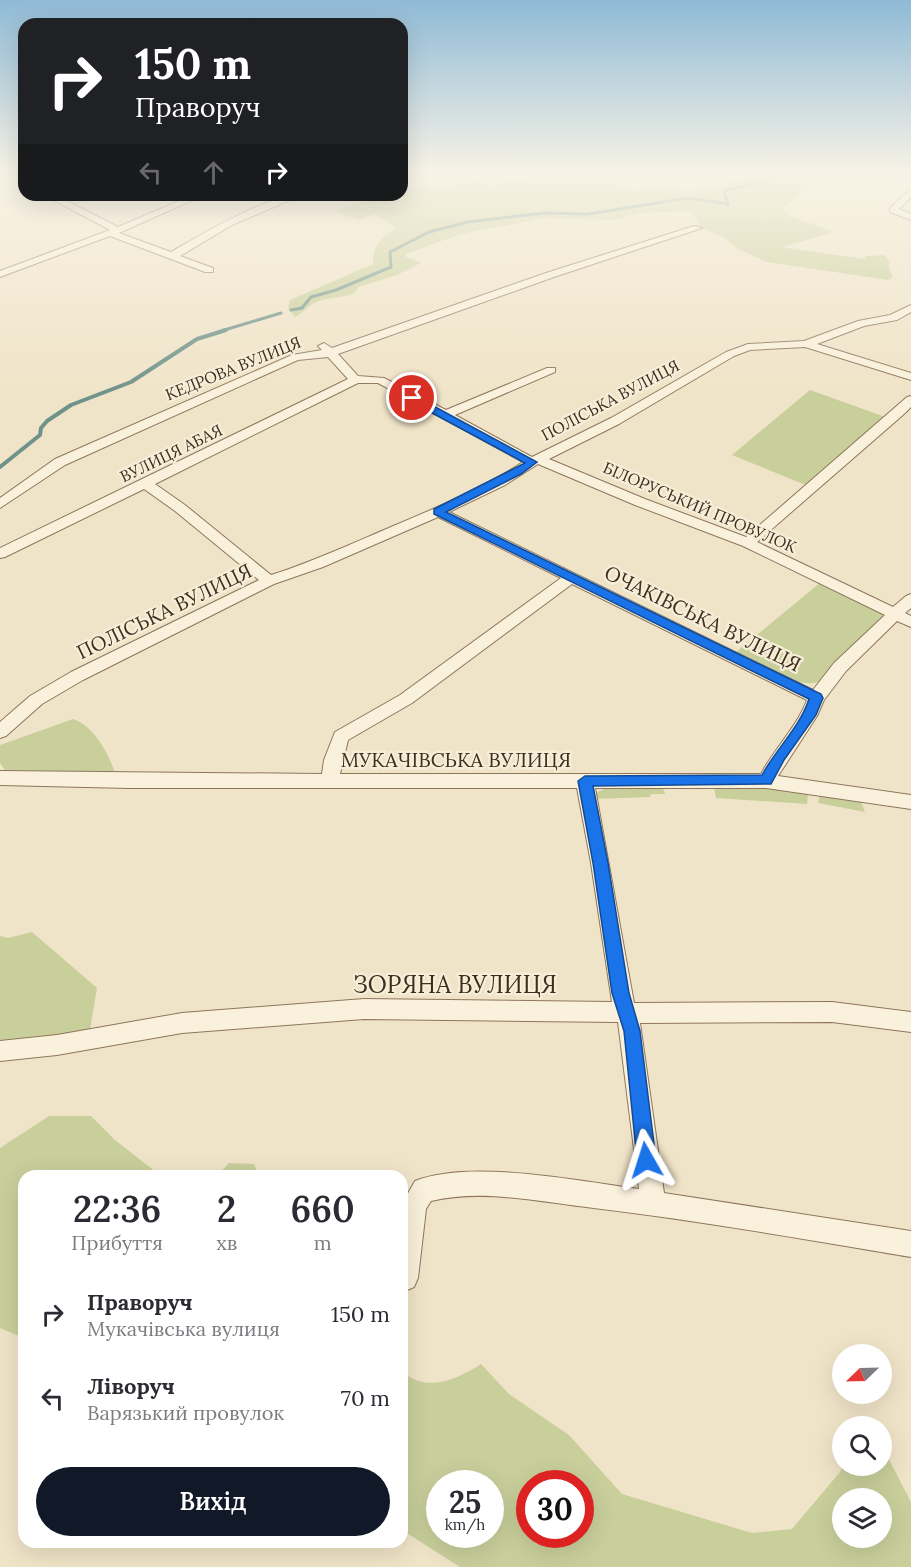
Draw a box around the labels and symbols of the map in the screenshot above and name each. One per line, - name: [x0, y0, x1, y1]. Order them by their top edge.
- street label: КЕДРОВА ВУЛИЦЯ: [162, 332, 304, 404]
- street label: ПОЛІСЬКА ВУЛИЦЯ: [537, 355, 683, 445]
- pin: [386, 372, 437, 423]
- street label: ВУЛИЦЯ АБАЯ: [117, 420, 225, 486]
- street label: БІЛОРУСЬКИЙ ПРОВУЛОК: [600, 457, 800, 557]
- street label: ПОЛІСЬКА ВУЛИЦЯ: [72, 558, 256, 664]
- street label: ОЧАКІВСЬКА ВУЛИЦЯ: [601, 559, 805, 677]
- street label: МУКАЧІВСЬКА ВУЛИЦЯ: [341, 747, 571, 772]
- street label: ЗОРЯНА ВУЛИЦЯ: [353, 969, 557, 1000]
- position arrow: [614, 1128, 678, 1192]
- north arrow: [832, 1344, 892, 1404]
- speed limit sign: 30: [516, 1470, 594, 1548]

